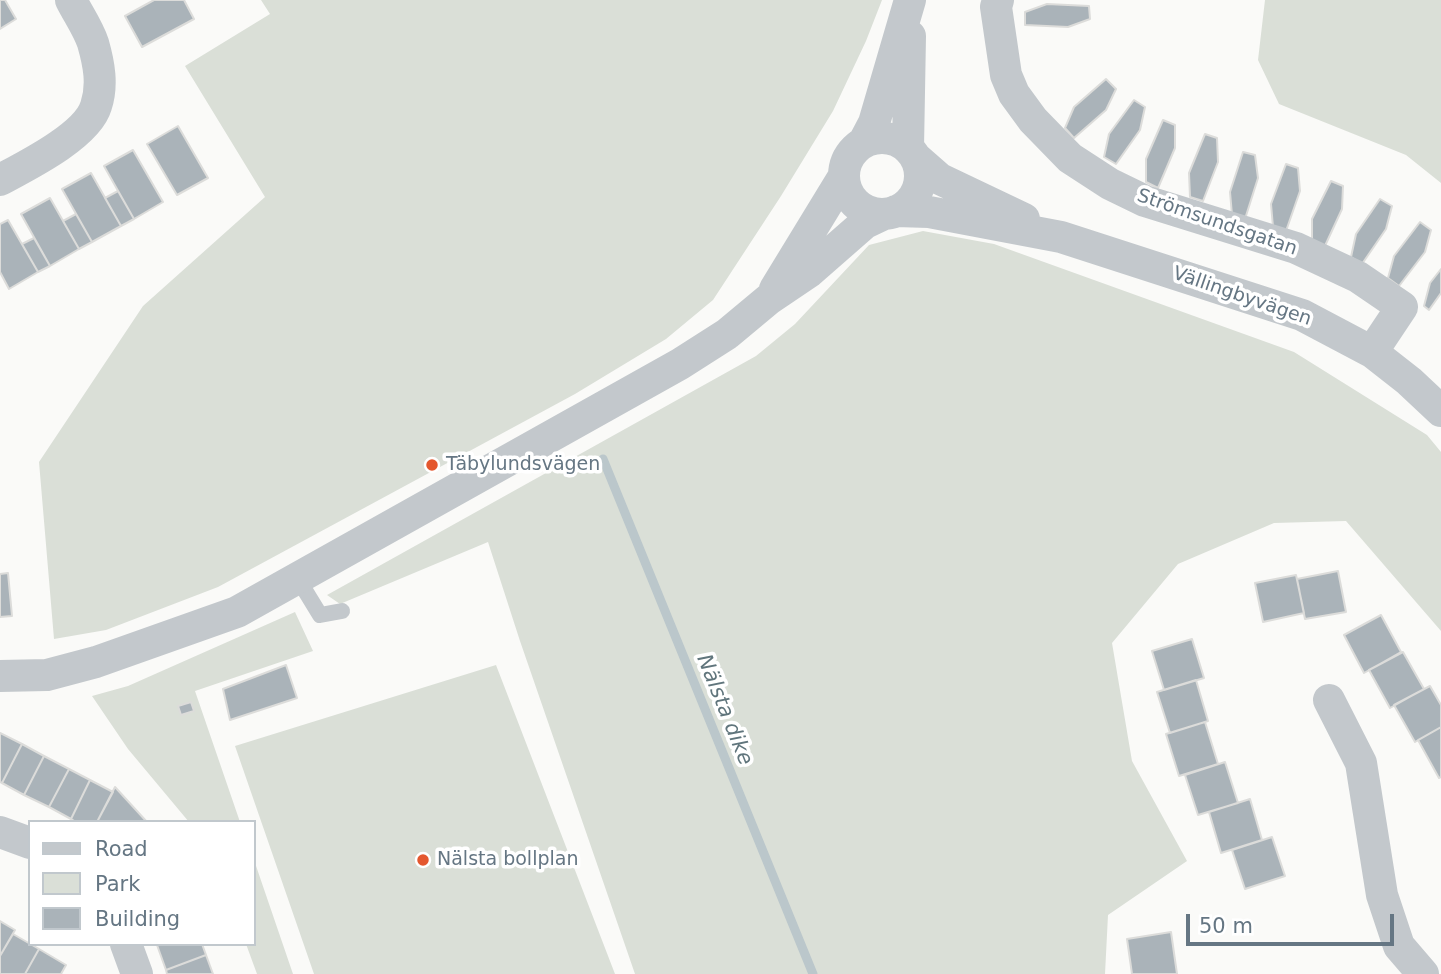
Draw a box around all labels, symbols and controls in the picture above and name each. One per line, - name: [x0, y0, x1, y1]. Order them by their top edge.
- street label: Strömsundsgatan: [1134, 185, 1300, 261]
- street label: Vällingbyvägen: [1170, 263, 1314, 331]
- place label: Täbylundsvägen: [446, 454, 600, 476]
- marker: Täbylundsvägen: [424, 457, 440, 473]
- water label: Nälsta dike: [690, 651, 758, 769]
- legend: [28, 820, 256, 946]
- text: Road: [95, 837, 148, 861]
- place label: Nälsta bollplan: [437, 849, 578, 871]
- marker: Nälsta bollplan: [415, 852, 431, 868]
- text: Park: [95, 872, 140, 896]
- scale bar: [1189, 900, 1397, 944]
- text: Building: [95, 907, 180, 931]
- text: 50 m: [1199, 914, 1253, 938]

